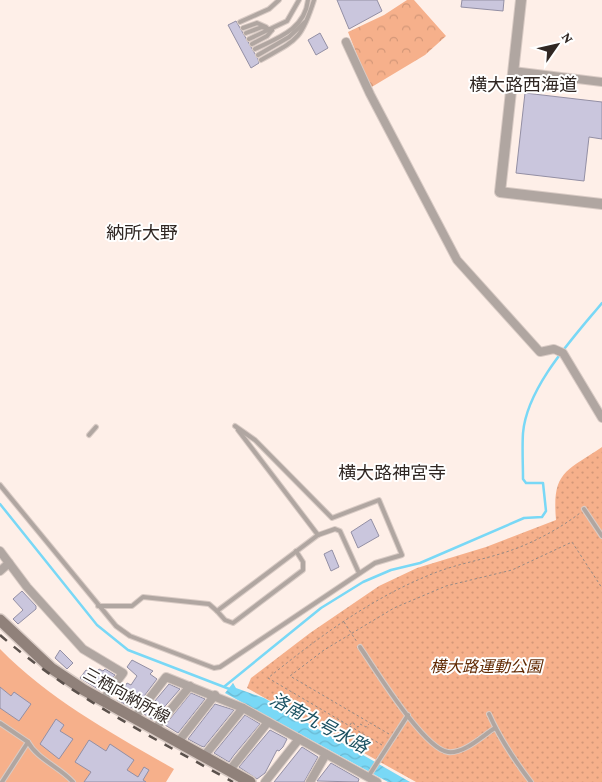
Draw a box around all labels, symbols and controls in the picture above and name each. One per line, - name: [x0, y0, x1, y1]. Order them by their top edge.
- north arrow: [532, 20, 582, 70]
- text: N: [558, 29, 577, 47]
- district label: 横大路西海道: [469, 75, 577, 95]
- district label: 納所大野: [106, 223, 178, 243]
- district label: 横大路神宮寺: [338, 463, 446, 483]
- park label: 横大路運動公園: [430, 658, 544, 675]
- street label: 三栖向納所線: [81, 665, 173, 726]
- water label: 洛南九号水路: [267, 689, 373, 758]

